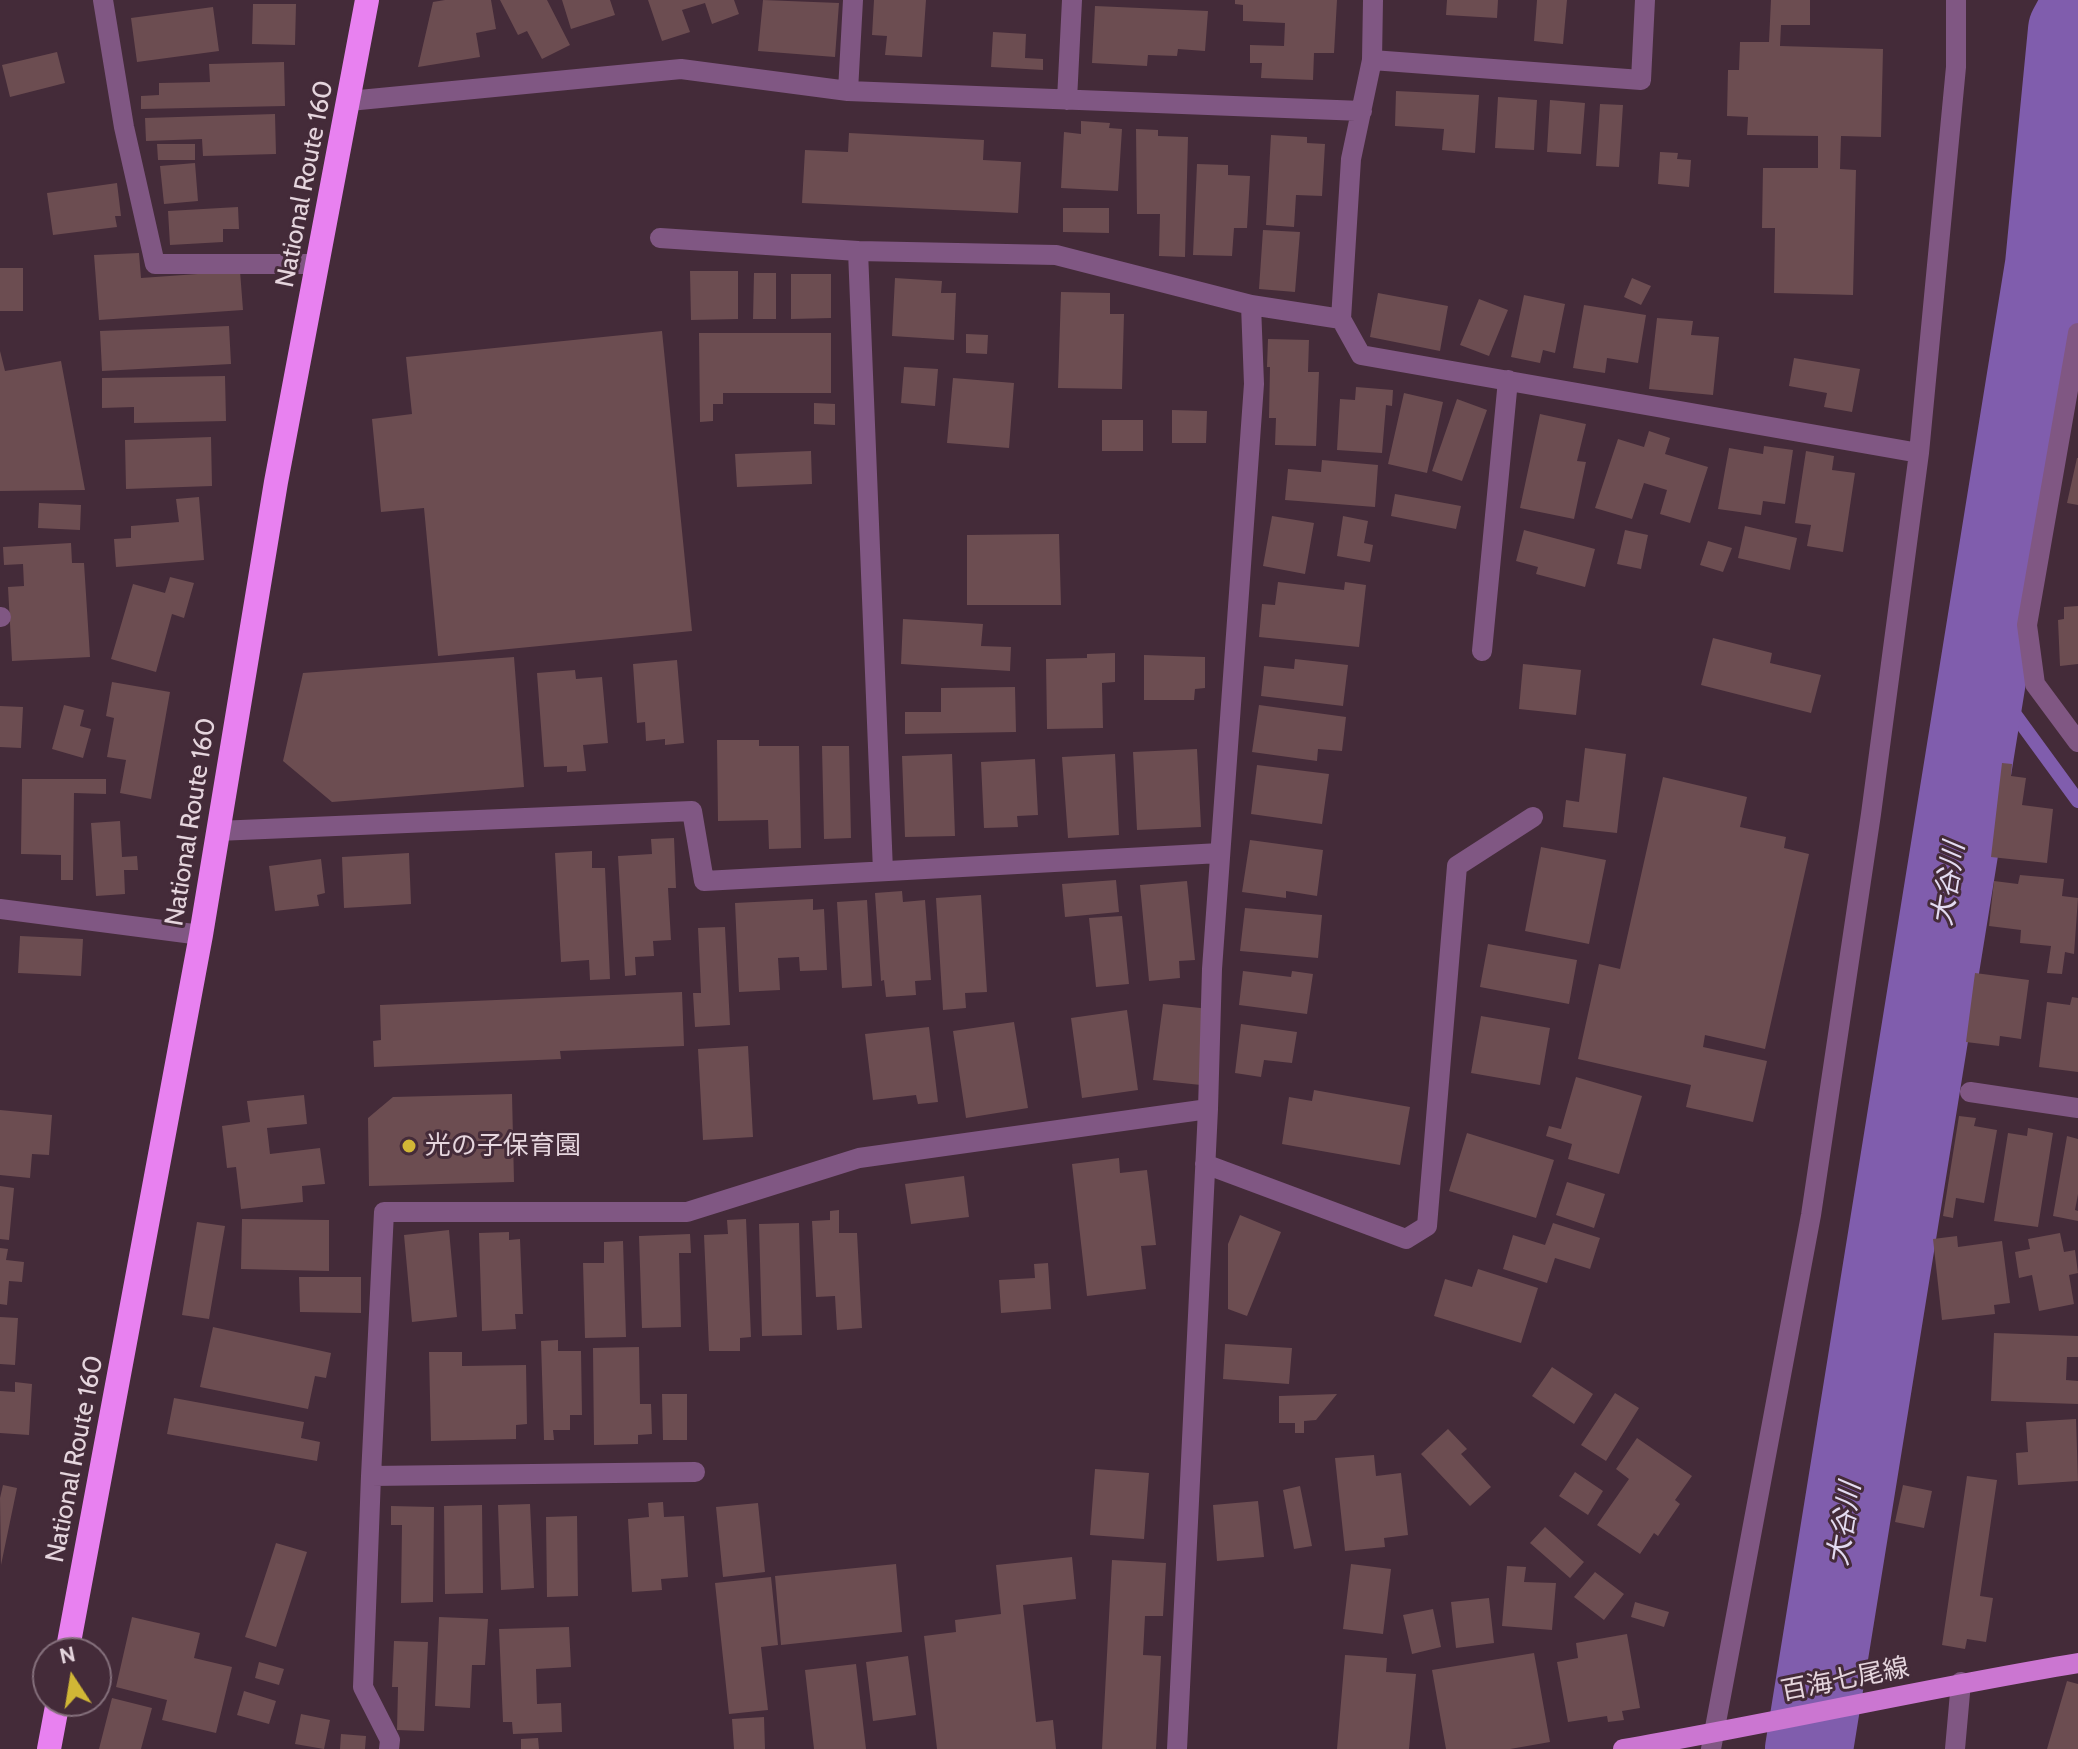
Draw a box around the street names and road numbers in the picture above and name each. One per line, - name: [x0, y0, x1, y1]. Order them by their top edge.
- street label: National Route 160: [270, 78, 340, 290]
- street label: National Route 160: [159, 716, 223, 928]
- street label: National Route 160: [40, 1353, 110, 1565]
- street label: 百海七尾線: [1778, 1652, 1912, 1708]

